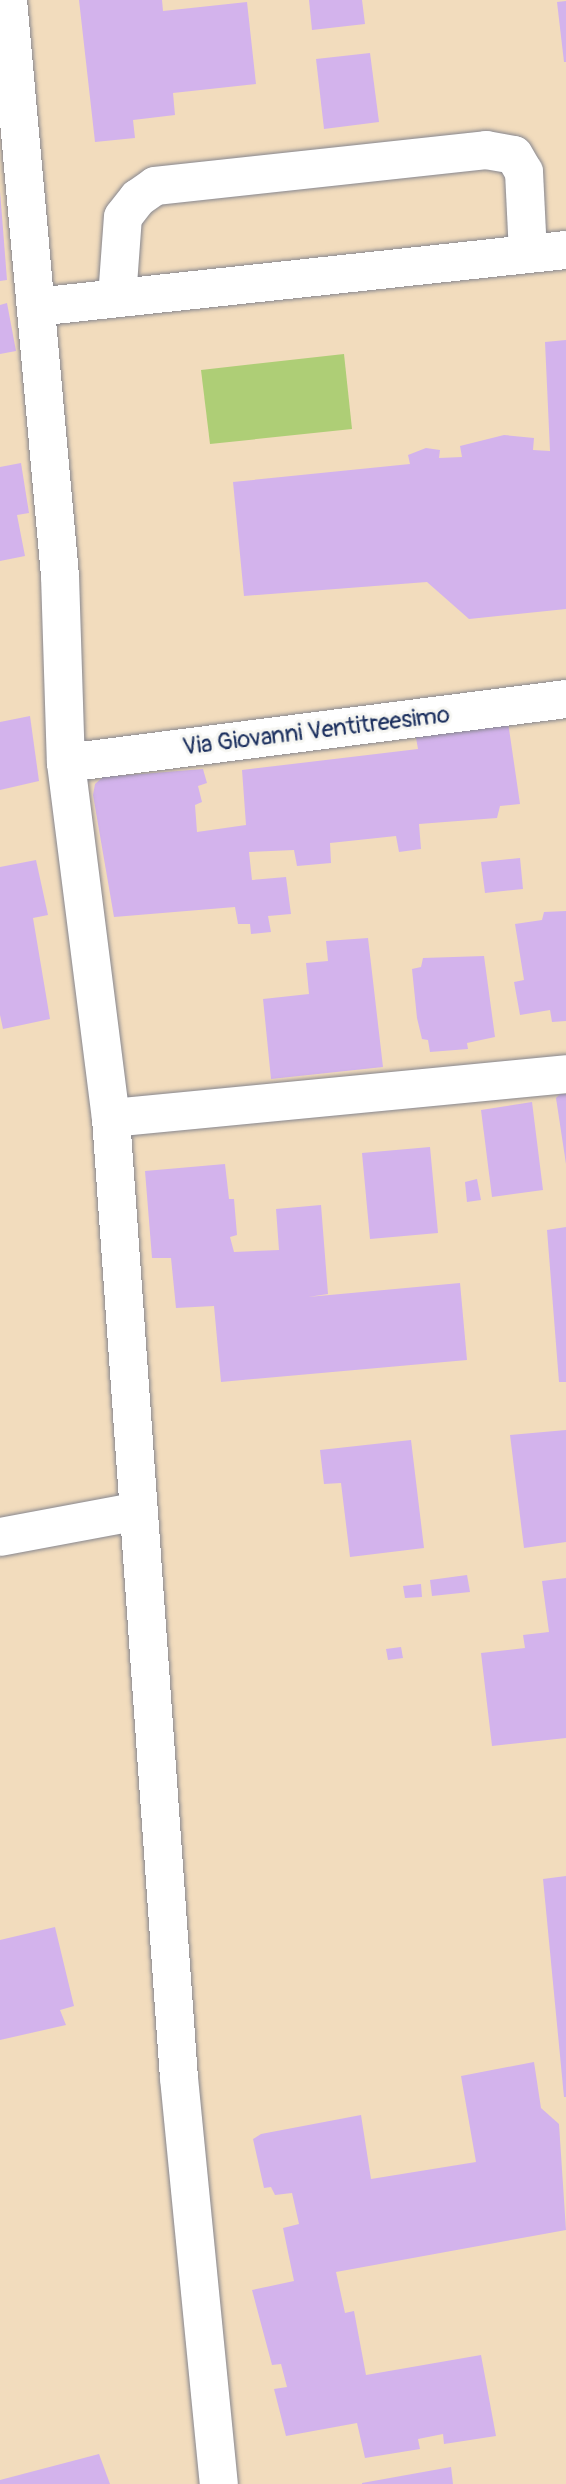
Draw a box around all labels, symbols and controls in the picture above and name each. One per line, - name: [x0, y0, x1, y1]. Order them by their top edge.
- street label: Via Giovanni Ventitreesimo: [181, 700, 451, 762]

